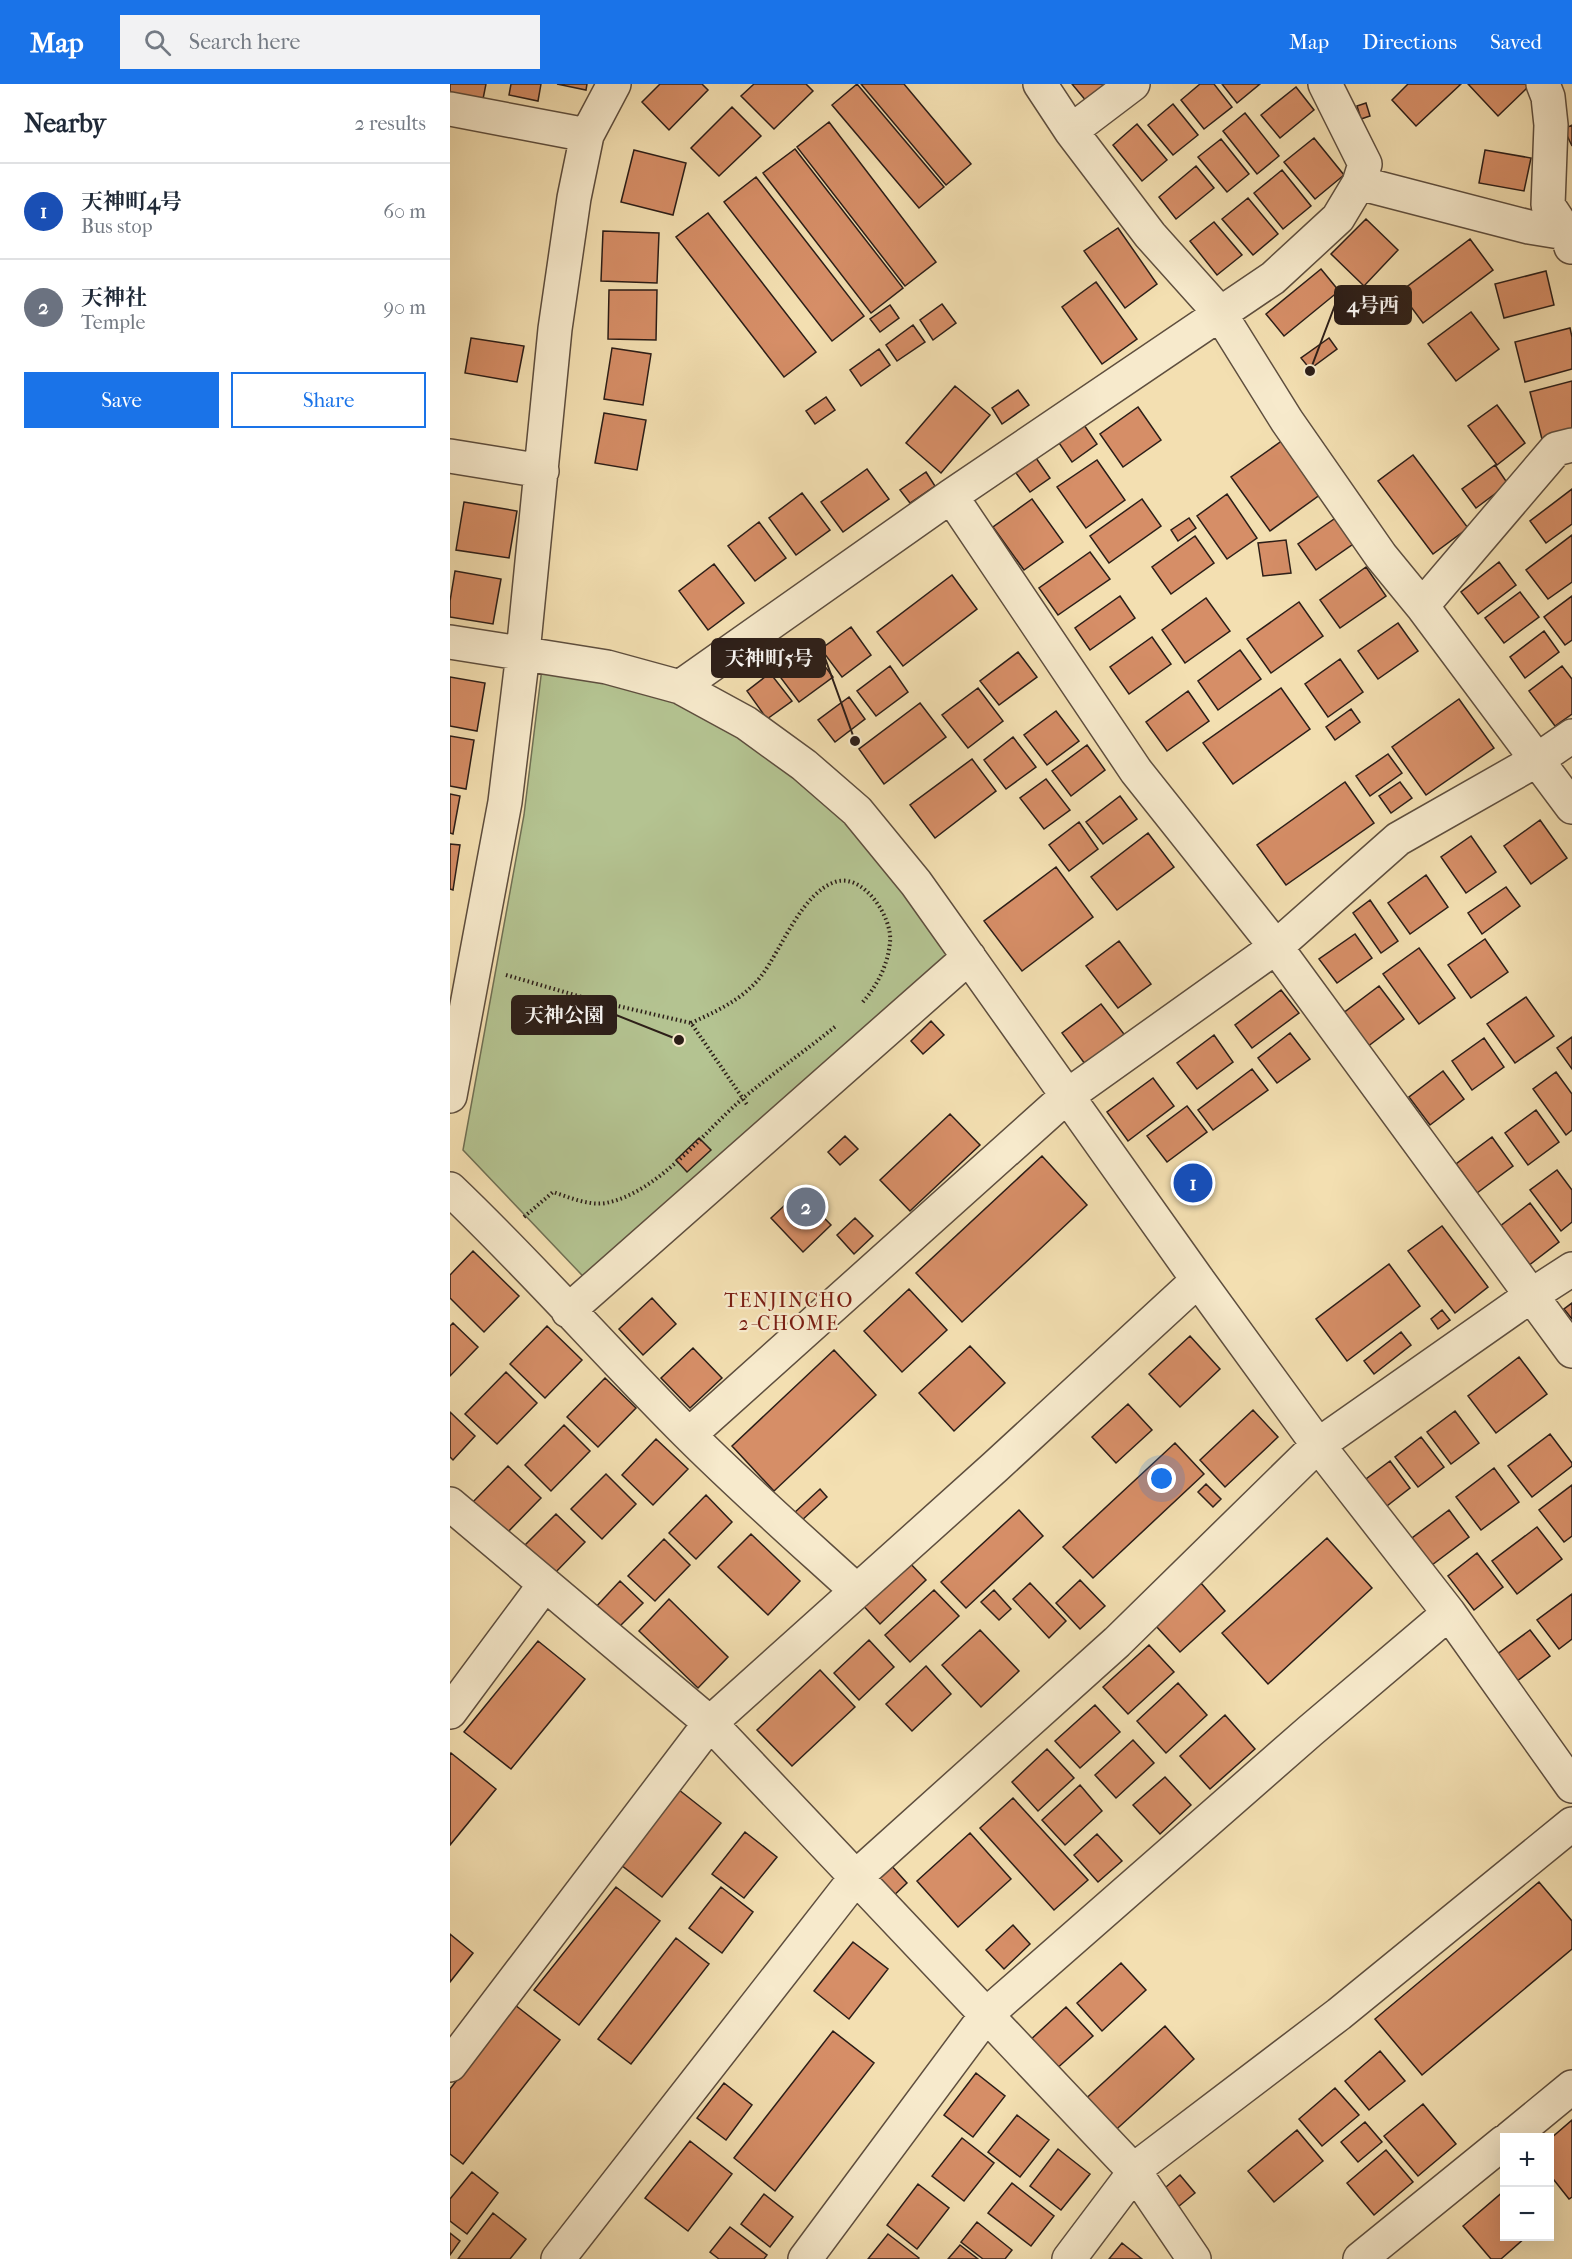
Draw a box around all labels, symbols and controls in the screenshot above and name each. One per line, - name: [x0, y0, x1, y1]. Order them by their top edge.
- search box: [120, 15, 540, 69]
- text: Map: [30, 26, 84, 59]
- icon: search: [141, 26, 174, 59]
- text: Search here: [189, 29, 300, 55]
- text: Map: [1289, 30, 1329, 54]
- text: Directions: [1362, 30, 1457, 54]
- text: Saved: [1490, 30, 1542, 54]
- text: Nearby: [24, 108, 106, 139]
- text: 2 results: [355, 112, 426, 135]
- text: 天神町4号: [81, 189, 182, 215]
- text: 1: [40, 200, 47, 223]
- text: 60 m: [383, 200, 426, 223]
- text: Bus stop: [81, 215, 153, 238]
- text: 天神社: [81, 285, 147, 311]
- callout: 4号西: [1335, 286, 1411, 324]
- text: 4号西: [1346, 294, 1399, 318]
- text: 2: [38, 296, 49, 319]
- text: 90 m: [384, 296, 426, 319]
- text: Temple: [81, 311, 145, 334]
- button: Save: [24, 372, 219, 428]
- button: Share: [231, 372, 426, 428]
- callout: 天神町5号: [712, 639, 825, 677]
- text: 天神町5号: [725, 647, 813, 670]
- callout: 天神公園: [512, 996, 616, 1034]
- text: 天神公園: [524, 1004, 604, 1027]
- pin: 1: [1174, 1160, 1212, 1206]
- pin: 2: [786, 1184, 826, 1230]
- district label: TENJINCHO 2-CHOME: [724, 1289, 854, 1335]
- your location: [1147, 1464, 1176, 1493]
- map controls: [1500, 2133, 1554, 2241]
- button: +: [1500, 2133, 1554, 2187]
- button: −: [1500, 2187, 1554, 2241]

